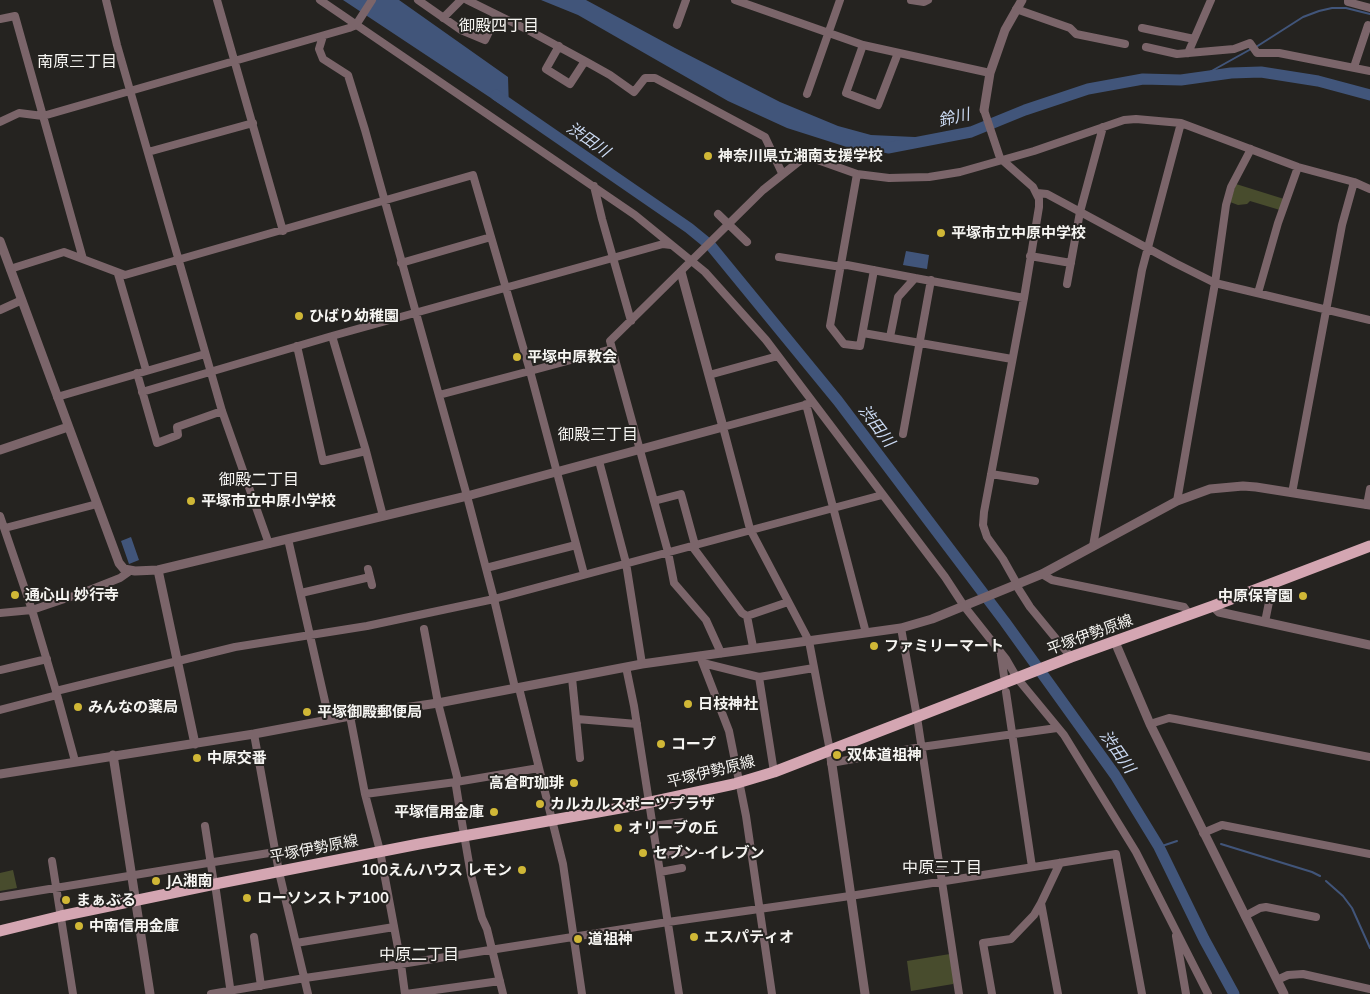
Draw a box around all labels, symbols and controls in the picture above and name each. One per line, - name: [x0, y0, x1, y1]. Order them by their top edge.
- district label: 御殿四丁目: [459, 16, 539, 36]
- district label: 南原三丁目: [37, 52, 117, 72]
- water label: 鈴川: [936, 105, 972, 131]
- water label: 渋田川: [563, 118, 613, 162]
- place label: 神奈川県立湘南支援学校: [718, 147, 883, 165]
- marker: 神奈川県立湘南支援学校: [702, 150, 714, 162]
- place label: 平塚市立中原中学校: [951, 224, 1086, 242]
- marker: 平塚市立中原中学校: [935, 227, 947, 239]
- place label: ひばり幼稚園: [309, 307, 399, 325]
- marker: ひばり幼稚園: [293, 310, 305, 322]
- place label: 平塚中原教会: [527, 348, 617, 366]
- marker: 平塚中原教会: [511, 351, 523, 363]
- water label: 渋田川: [854, 401, 898, 451]
- district label: 御殿三丁目: [558, 425, 638, 445]
- district label: 御殿二丁目: [219, 470, 299, 490]
- place label: 平塚市立中原小学校: [201, 492, 336, 510]
- marker: 平塚市立中原小学校: [185, 495, 197, 507]
- place label: 通心山 妙行寺: [25, 586, 119, 604]
- place label: 中原保育園: [1218, 587, 1293, 605]
- marker: 通心山 妙行寺: [9, 589, 21, 601]
- marker: 中原保育園: [1297, 590, 1309, 602]
- street label: 平塚伊勢原線: [1045, 611, 1135, 659]
- place label: ファミリーマート: [884, 637, 1004, 655]
- marker: ファミリーマート: [868, 640, 880, 652]
- place label: 日枝神社: [698, 695, 758, 713]
- place label: みんなの薬局: [88, 698, 178, 716]
- marker: 日枝神社: [682, 698, 694, 710]
- marker: みんなの薬局: [72, 701, 84, 713]
- place label: 平塚御殿郵便局: [317, 703, 422, 721]
- marker: 平塚御殿郵便局: [301, 706, 313, 718]
- water label: 渋田川: [1095, 727, 1139, 777]
- place label: コープ: [671, 735, 716, 753]
- marker: コープ: [655, 738, 667, 750]
- place label: 双体道祖神: [847, 746, 922, 764]
- place label: 中原交番: [207, 749, 267, 767]
- marker: 双体道祖神: [831, 749, 843, 761]
- marker: 中原交番: [191, 752, 203, 764]
- street label: 平塚伊勢原線: [665, 752, 757, 792]
- place label: 高倉町珈琲: [489, 774, 564, 792]
- marker: 高倉町珈琲: [568, 777, 580, 789]
- place label: カルカルスポーツプラザ: [550, 795, 715, 813]
- marker: カルカルスポーツプラザ: [534, 798, 546, 810]
- place label: 平塚信用金庫: [394, 803, 484, 821]
- marker: 平塚信用金庫: [488, 806, 500, 818]
- place label: オリーブの丘: [628, 819, 718, 837]
- marker: オリーブの丘: [612, 822, 624, 834]
- street label: 平塚伊勢原線: [268, 832, 360, 866]
- place label: セブン-イレブン: [653, 844, 765, 862]
- marker: セブン-イレブン: [637, 847, 649, 859]
- district label: 中原三丁目: [902, 858, 982, 878]
- place label: 100えんハウス レモン: [361, 861, 512, 879]
- marker: 100えんハウス レモン: [516, 864, 528, 876]
- place label: JA湘南: [166, 872, 213, 890]
- marker: JA湘南: [150, 875, 162, 887]
- place label: ローソンストア100: [257, 889, 389, 907]
- place label: まぁぶる: [76, 891, 136, 909]
- marker: ローソンストア100: [241, 892, 253, 904]
- marker: まぁぶる: [60, 894, 72, 906]
- place label: 中南信用金庫: [89, 917, 179, 935]
- marker: 中南信用金庫: [73, 920, 85, 932]
- place label: エスパティオ: [704, 928, 794, 946]
- place label: 道祖神: [588, 930, 633, 948]
- marker: エスパティオ: [688, 931, 700, 943]
- marker: 道祖神: [572, 933, 584, 945]
- district label: 中原二丁目: [379, 945, 459, 965]

